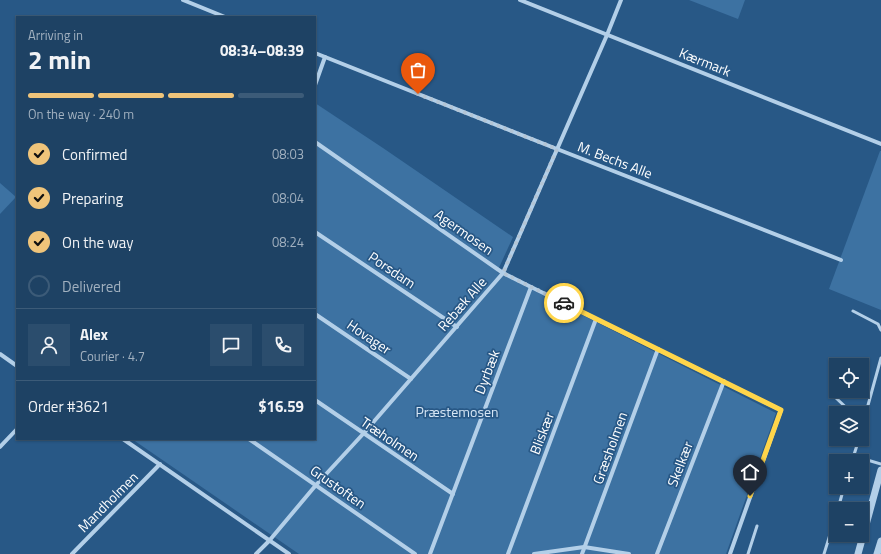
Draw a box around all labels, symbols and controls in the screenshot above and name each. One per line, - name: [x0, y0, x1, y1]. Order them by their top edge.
- text: Arriving in: [28, 25, 83, 45]
- text: 08:34–08:39: [220, 39, 304, 62]
- text: 2 min: [28, 40, 91, 79]
- street label: Kærmark: [676, 42, 735, 82]
- pin: [401, 53, 435, 94]
- icon: bag: [407, 59, 429, 81]
- text: On the way · 240 m: [28, 104, 134, 124]
- street label: M. Bechs Alle: [575, 136, 656, 183]
- icon: check: [28, 143, 50, 165]
- text: Confirmed: [62, 143, 127, 166]
- text: 08:03: [272, 144, 304, 164]
- icon: check: [28, 187, 50, 209]
- text: Preparing: [62, 187, 123, 210]
- text: 08:04: [272, 188, 304, 208]
- street label: Agermosen: [431, 204, 498, 260]
- icon: check: [28, 231, 50, 253]
- text: On the way: [62, 231, 134, 254]
- text: 08:24: [272, 232, 304, 252]
- street label: Porsdam: [364, 246, 420, 293]
- street label: Rebæk Alle: [432, 272, 491, 335]
- text: Delivered: [62, 275, 121, 298]
- courier: [544, 283, 584, 323]
- icon: car: [553, 292, 575, 314]
- street label: Hovager: [343, 314, 396, 359]
- text: Alex: [80, 323, 108, 346]
- button: person: [28, 324, 70, 366]
- button: chat: [210, 324, 252, 366]
- button: phone: [262, 324, 304, 366]
- text: Courier · 4.7: [80, 346, 145, 366]
- street label: Dyrbæk: [468, 346, 505, 397]
- map controls: [829, 358, 869, 542]
- button: locate: [829, 358, 869, 398]
- text: Order #3621: [28, 395, 109, 418]
- text: $16.59: [258, 395, 304, 418]
- park label: Præstemosen: [415, 401, 499, 422]
- button: layers: [829, 406, 869, 446]
- street label: Bliskær: [524, 408, 559, 457]
- street label: Græsholmen: [587, 409, 632, 487]
- street label: Træholmen: [357, 411, 424, 466]
- street label: Skelkær: [661, 438, 698, 490]
- button: +: [829, 454, 869, 494]
- pin: [733, 455, 767, 496]
- street label: Grustoften: [306, 460, 370, 514]
- icon: home: [739, 461, 761, 483]
- street label: Mandholmen: [73, 467, 143, 537]
- button: −: [829, 502, 869, 542]

